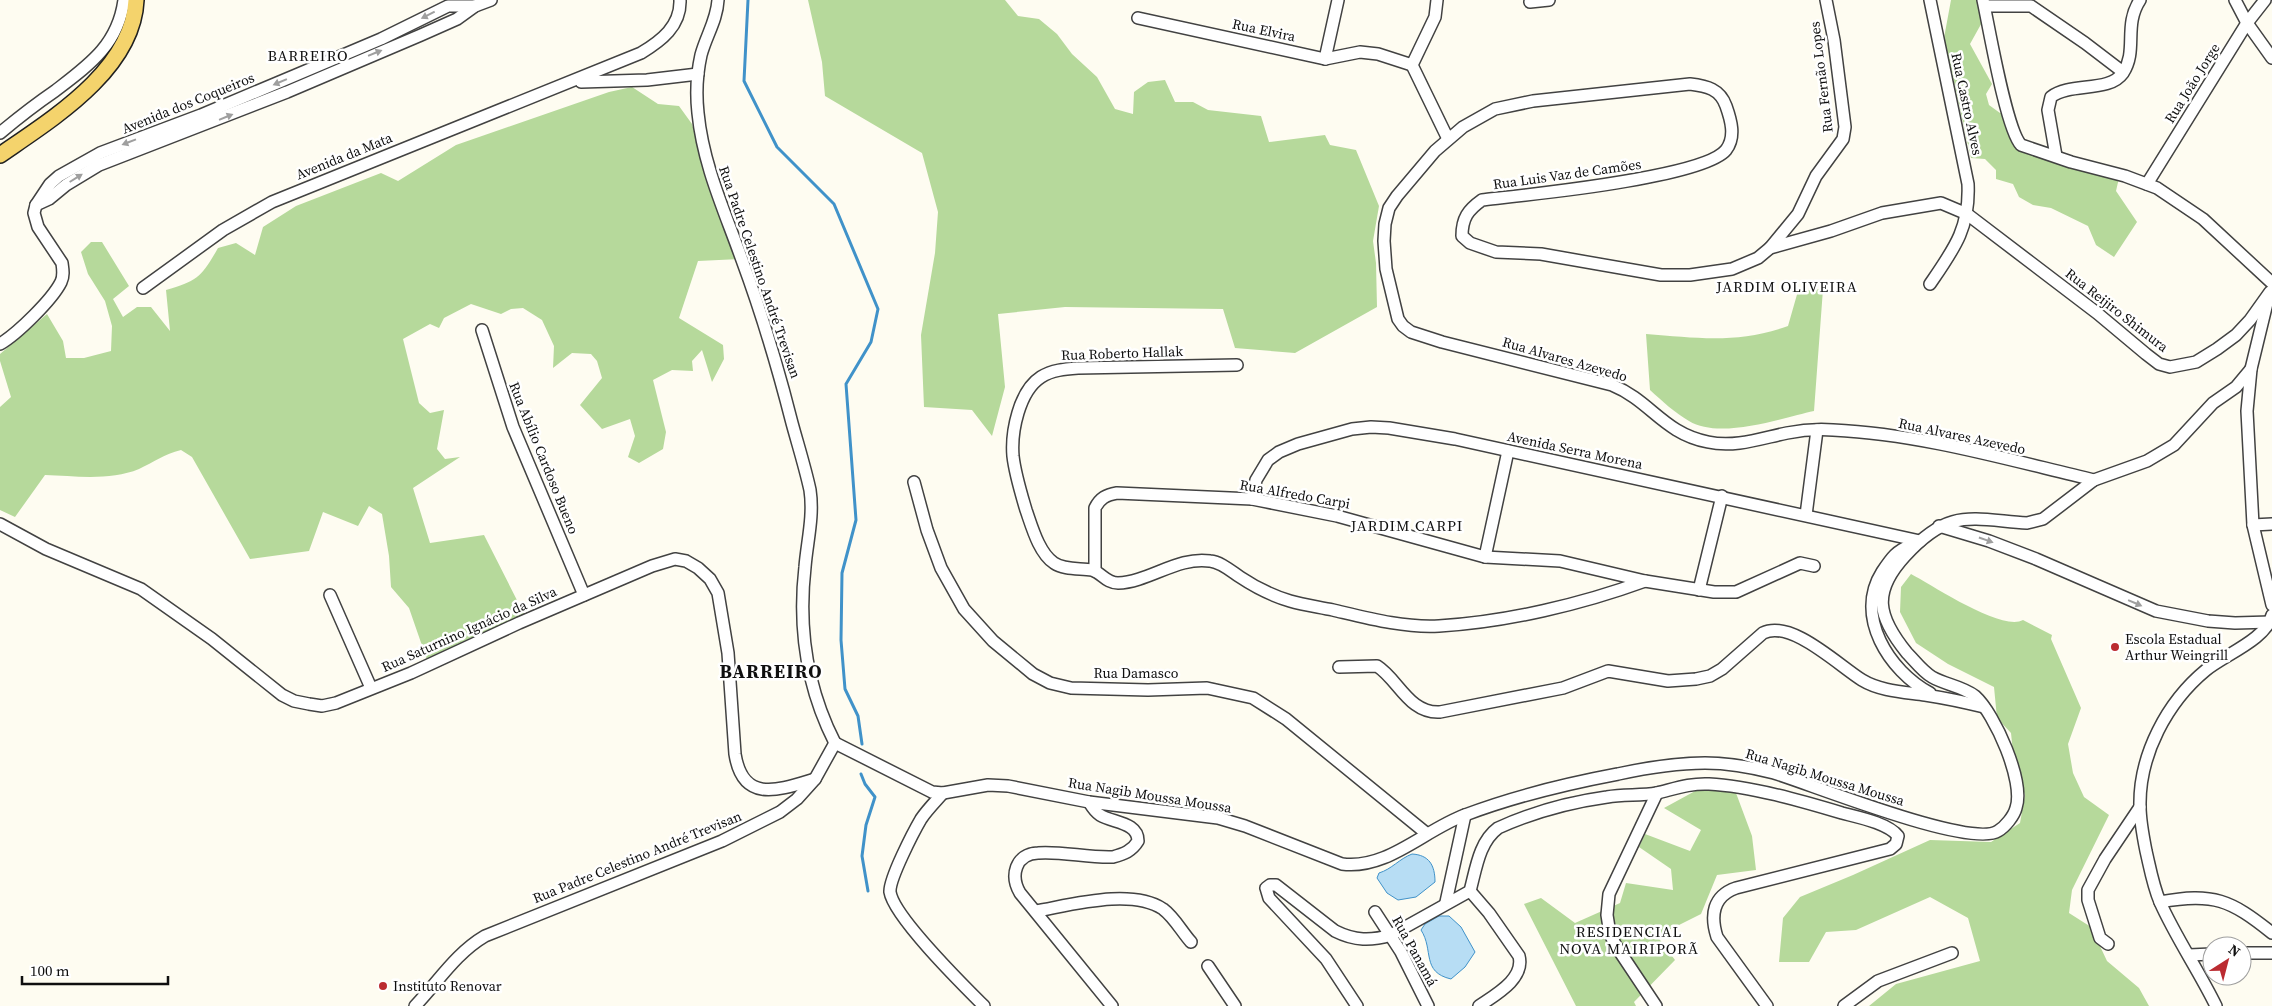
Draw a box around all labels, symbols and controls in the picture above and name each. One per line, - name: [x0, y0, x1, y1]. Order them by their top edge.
- one-way arrow: [421, 12, 435, 20]
- street label: Rua Elvira: [1231, 14, 1298, 47]
- street label: Rua Fernão Lopes: [1804, 20, 1838, 134]
- street label: Rua João Jorge: [2159, 39, 2225, 127]
- district label: BARREIRO: [267, 45, 349, 66]
- one-way arrow: [368, 49, 383, 57]
- street label: Rua Castro Alves: [1946, 51, 1988, 157]
- street label: Avenida dos Coqueiros: [119, 67, 257, 139]
- one-way arrow: [272, 78, 287, 86]
- one-way arrow: [219, 113, 234, 121]
- street label: Avenida da Mata: [293, 127, 396, 184]
- one-way arrow: [121, 138, 136, 146]
- street label: Rua Luis Vaz de Camões: [1492, 154, 1642, 194]
- street label: Rua Padre Celestino André Trevisan: [714, 163, 806, 381]
- one-way arrow: [69, 174, 82, 183]
- street label: Rua Reijiro Shimura: [2061, 263, 2173, 357]
- district label: JARDIM OLIVEIRA: [1715, 276, 1858, 297]
- street label: Rua Alvares Azevedo: [1500, 332, 1630, 387]
- street label: Rua Roberto Hallak: [1061, 341, 1184, 365]
- street label: Rua Abílio Cardoso Bueno: [504, 379, 584, 537]
- street label: Rua Alvares Azevedo: [1897, 413, 2028, 459]
- street label: Avenida Serra Morena: [1505, 426, 1646, 474]
- street label: Rua Alfredo Carpi: [1238, 474, 1352, 514]
- district label: JARDIM CARPI: [1350, 515, 1463, 536]
- one-way arrow: [1979, 536, 1994, 544]
- street label: Rua Saturnino Ignácio da Silva: [378, 581, 561, 677]
- one-way arrow: [2128, 600, 2142, 608]
- place label: Escola Estadual Arthur Weingrill: [2125, 629, 2228, 665]
- marker: Escola Estadual Arthur Weingrill: [2109, 641, 2121, 653]
- district label: BARREIRO: [719, 658, 823, 684]
- street label: Rua Damasco: [1094, 663, 1179, 683]
- street label: Rua Nagib Moussa Moussa: [1743, 743, 1908, 811]
- street label: Rua Nagib Moussa Moussa: [1067, 772, 1234, 818]
- street label: Rua Padre Celestino André Trevisan: [530, 806, 745, 908]
- street label: Rua Panamá: [1387, 912, 1443, 991]
- district label: RESIDENCIAL NOVA MAIRIPORÃ: [1559, 921, 1699, 959]
- north arrow: [2202, 936, 2252, 986]
- text: N: [2225, 939, 2245, 962]
- scale bar: [22, 954, 169, 986]
- text: 100 m: [30, 960, 70, 981]
- place label: Instituto Renovar: [393, 976, 502, 996]
- marker: Instituto Renovar: [377, 980, 389, 992]

